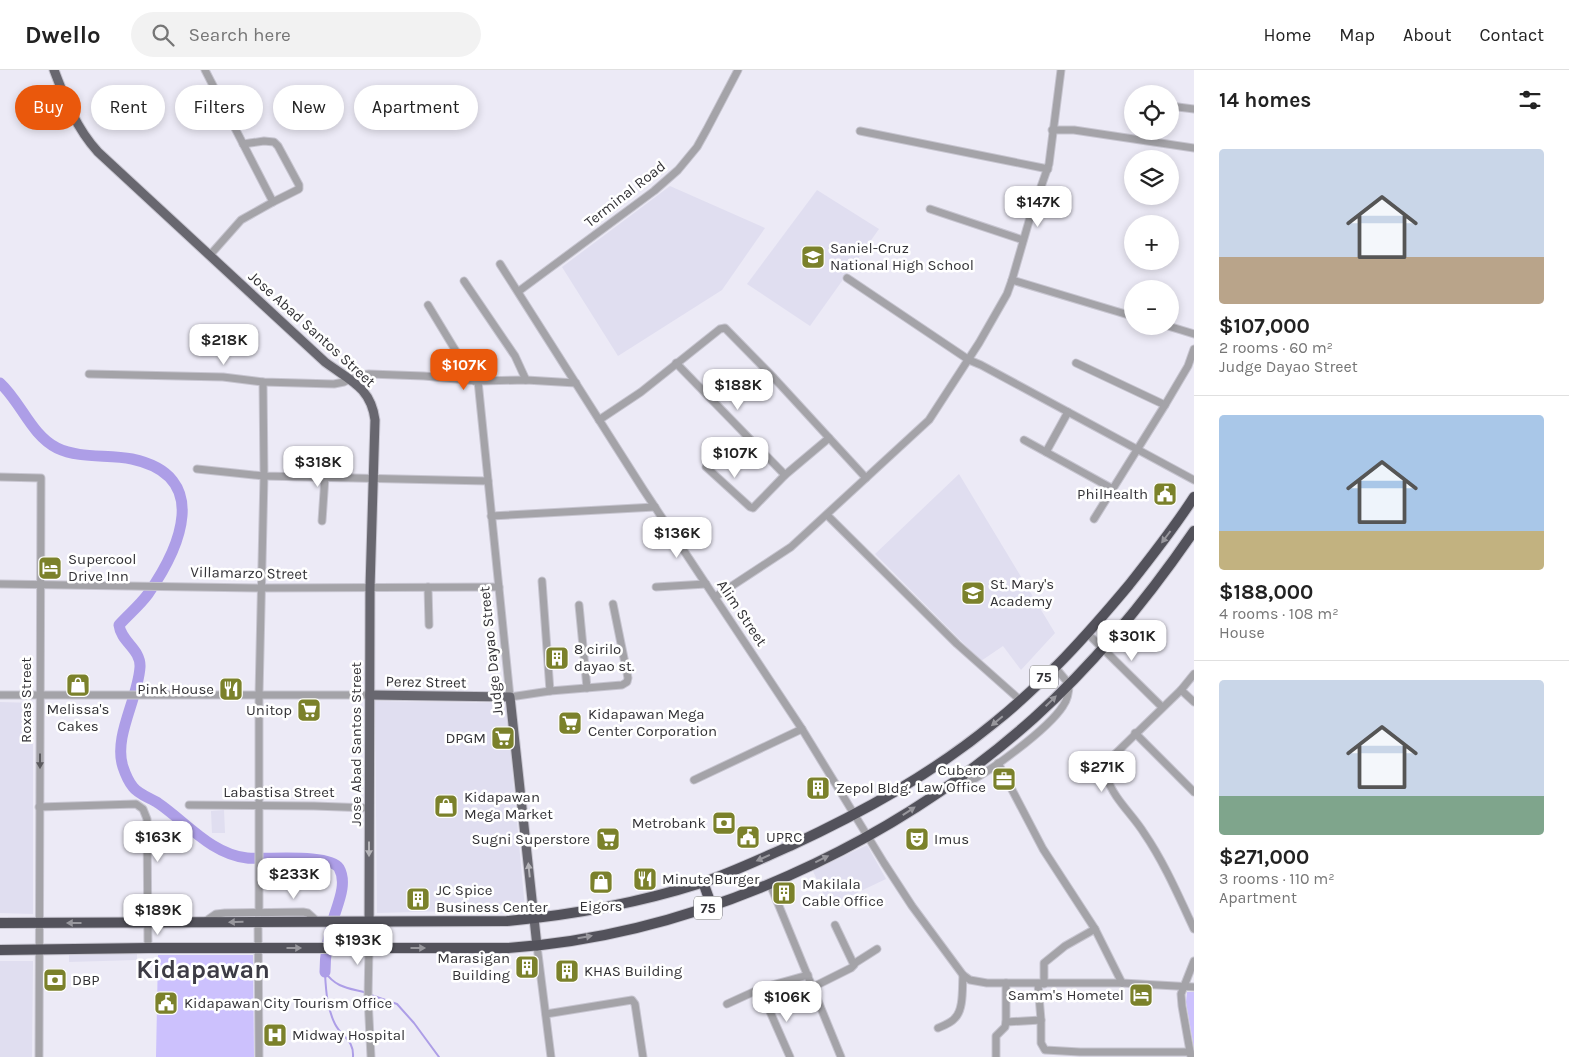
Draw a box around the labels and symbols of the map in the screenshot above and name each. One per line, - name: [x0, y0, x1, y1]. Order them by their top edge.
- street label: Terminal Road: [581, 157, 669, 231]
- pin: $147K: [1003, 186, 1073, 228]
- place label: Saniel-Cruz National High School: [830, 239, 974, 274]
- school or university icon: Saniel-Cruz National High School: [800, 244, 826, 270]
- street label: Jose Abad Santos Street: [245, 267, 379, 391]
- pin: $218K: [189, 324, 259, 366]
- pin: $107K: [429, 348, 499, 391]
- pin: $188K: [703, 368, 773, 411]
- pin: $107K: [700, 436, 770, 479]
- pin: $318K: [283, 446, 353, 488]
- public building icon: PhilHealth: [1152, 481, 1178, 507]
- place label: PhilHealth: [1077, 485, 1148, 503]
- pin: $136K: [642, 516, 712, 559]
- one-way arrow: [1161, 530, 1171, 544]
- place label: Supercool Drive Inn: [68, 550, 136, 585]
- hotel icon: Supercool Drive Inn: [37, 555, 63, 581]
- street label: Villamarzo Street: [190, 563, 308, 583]
- place label: St. Mary's Academy: [990, 575, 1054, 610]
- street label: Alim Street: [713, 576, 771, 650]
- school or university icon: St. Mary's Academy: [960, 580, 986, 606]
- street label: Judge Dayao Street: [475, 585, 507, 717]
- pin: $301K: [1097, 620, 1167, 662]
- place label: 8 cirilo dayao st.: [574, 640, 635, 675]
- building icon: 8 cirilo dayao st.: [544, 645, 570, 671]
- street label: Roxas Street: [17, 657, 35, 743]
- street label: Jose Abad Santos Street: [347, 661, 365, 826]
- road number: 75: [1030, 666, 1058, 688]
- shop icon: Melissa's Cakes: [65, 672, 91, 698]
- street label: Perez Street: [385, 672, 467, 692]
- restaurant icon: Pink House: [218, 676, 244, 702]
- place label: Pink House: [137, 680, 214, 698]
- one-way arrow: [1045, 695, 1057, 707]
- supermarket icon: Unitop: [296, 697, 322, 723]
- place label: Melissa's Cakes: [46, 700, 110, 735]
- place label: Unitop: [246, 701, 292, 719]
- place label: Kidapawan Mega Center Corporation: [588, 705, 717, 740]
- supermarket icon: Kidapawan Mega Center Corporation: [557, 710, 583, 736]
- one-way arrow: [991, 715, 1004, 726]
- supermarket icon: DPGM: [490, 725, 516, 751]
- place label: DPGM: [445, 729, 486, 747]
- pin: $271K: [1067, 750, 1137, 793]
- one-way arrow: [36, 754, 44, 770]
- place label: Cubero Law Office: [916, 761, 986, 796]
- office icon: Cubero Law Office: [991, 766, 1017, 792]
- building icon: Zepol Bldg.: [805, 775, 831, 801]
- place label: Zepol Bldg.: [836, 779, 911, 797]
- street label: Labastisa Street: [223, 783, 335, 801]
- place label: Kidapawan Mega Market: [464, 788, 553, 823]
- shop icon: Kidapawan Mega Market: [433, 793, 459, 819]
- one-way arrow: [903, 806, 916, 815]
- bank icon: Metrobank: [711, 810, 737, 836]
- place label: Metrobank: [632, 814, 706, 832]
- pin: $163K: [123, 820, 193, 863]
- public building icon: UPRC: [735, 824, 761, 850]
- supermarket icon: Sugni Superstore: [595, 826, 621, 852]
- theatre icon: Imus: [904, 826, 930, 852]
- place label: UPRC: [766, 828, 802, 846]
- place label: Sugni Superstore: [471, 830, 590, 848]
- place label: Imus: [934, 830, 969, 848]
- one-way arrow: [365, 841, 373, 857]
- one-way arrow: [756, 854, 770, 862]
- one-way arrow: [814, 855, 829, 863]
- pin: $233K: [259, 858, 329, 900]
- one-way arrow: [525, 862, 533, 878]
- restaurant icon: Minute Burger: [632, 866, 658, 892]
- shop icon: Eigors: [588, 869, 614, 895]
- place label: Minute Burger: [662, 870, 760, 888]
- place label: Makilala Cable Office: [802, 875, 884, 910]
- building icon: Makilala Cable Office: [771, 880, 797, 906]
- place label: JC Spice Business Center: [436, 881, 548, 916]
- building icon: JC Spice Business Center: [405, 886, 431, 912]
- pin: $189K: [123, 894, 193, 936]
- road number: 75: [694, 896, 722, 920]
- place label: Eigors: [580, 897, 622, 915]
- one-way arrow: [228, 918, 244, 926]
- one-way arrow: [65, 919, 81, 927]
- pin: $193K: [323, 924, 393, 966]
- one-way arrow: [578, 933, 594, 941]
- one-way arrow: [286, 944, 302, 952]
- one-way arrow: [410, 944, 426, 952]
- place label: Marasigan Building: [437, 949, 511, 984]
- building icon: Marasigan Building: [514, 954, 540, 980]
- district label: Kidapawan: [136, 955, 270, 984]
- building icon: KHAS Building: [554, 958, 580, 984]
- place label: KHAS Building: [584, 962, 683, 980]
- bank icon: DBP: [42, 967, 68, 993]
- place label: DBP: [72, 971, 100, 989]
- pin: $106K: [752, 980, 822, 1023]
- hotel icon: Samm's Hometel: [1128, 982, 1154, 1008]
- place label: Samm's Hometel: [1008, 986, 1124, 1004]
- public building icon: Kidapawan City Tourism Office: [153, 990, 179, 1016]
- place label: Kidapawan City Tourism Office: [184, 994, 392, 1012]
- hospital icon: Midway Hospital: [262, 1022, 288, 1048]
- place label: Midway Hospital: [292, 1026, 405, 1044]

